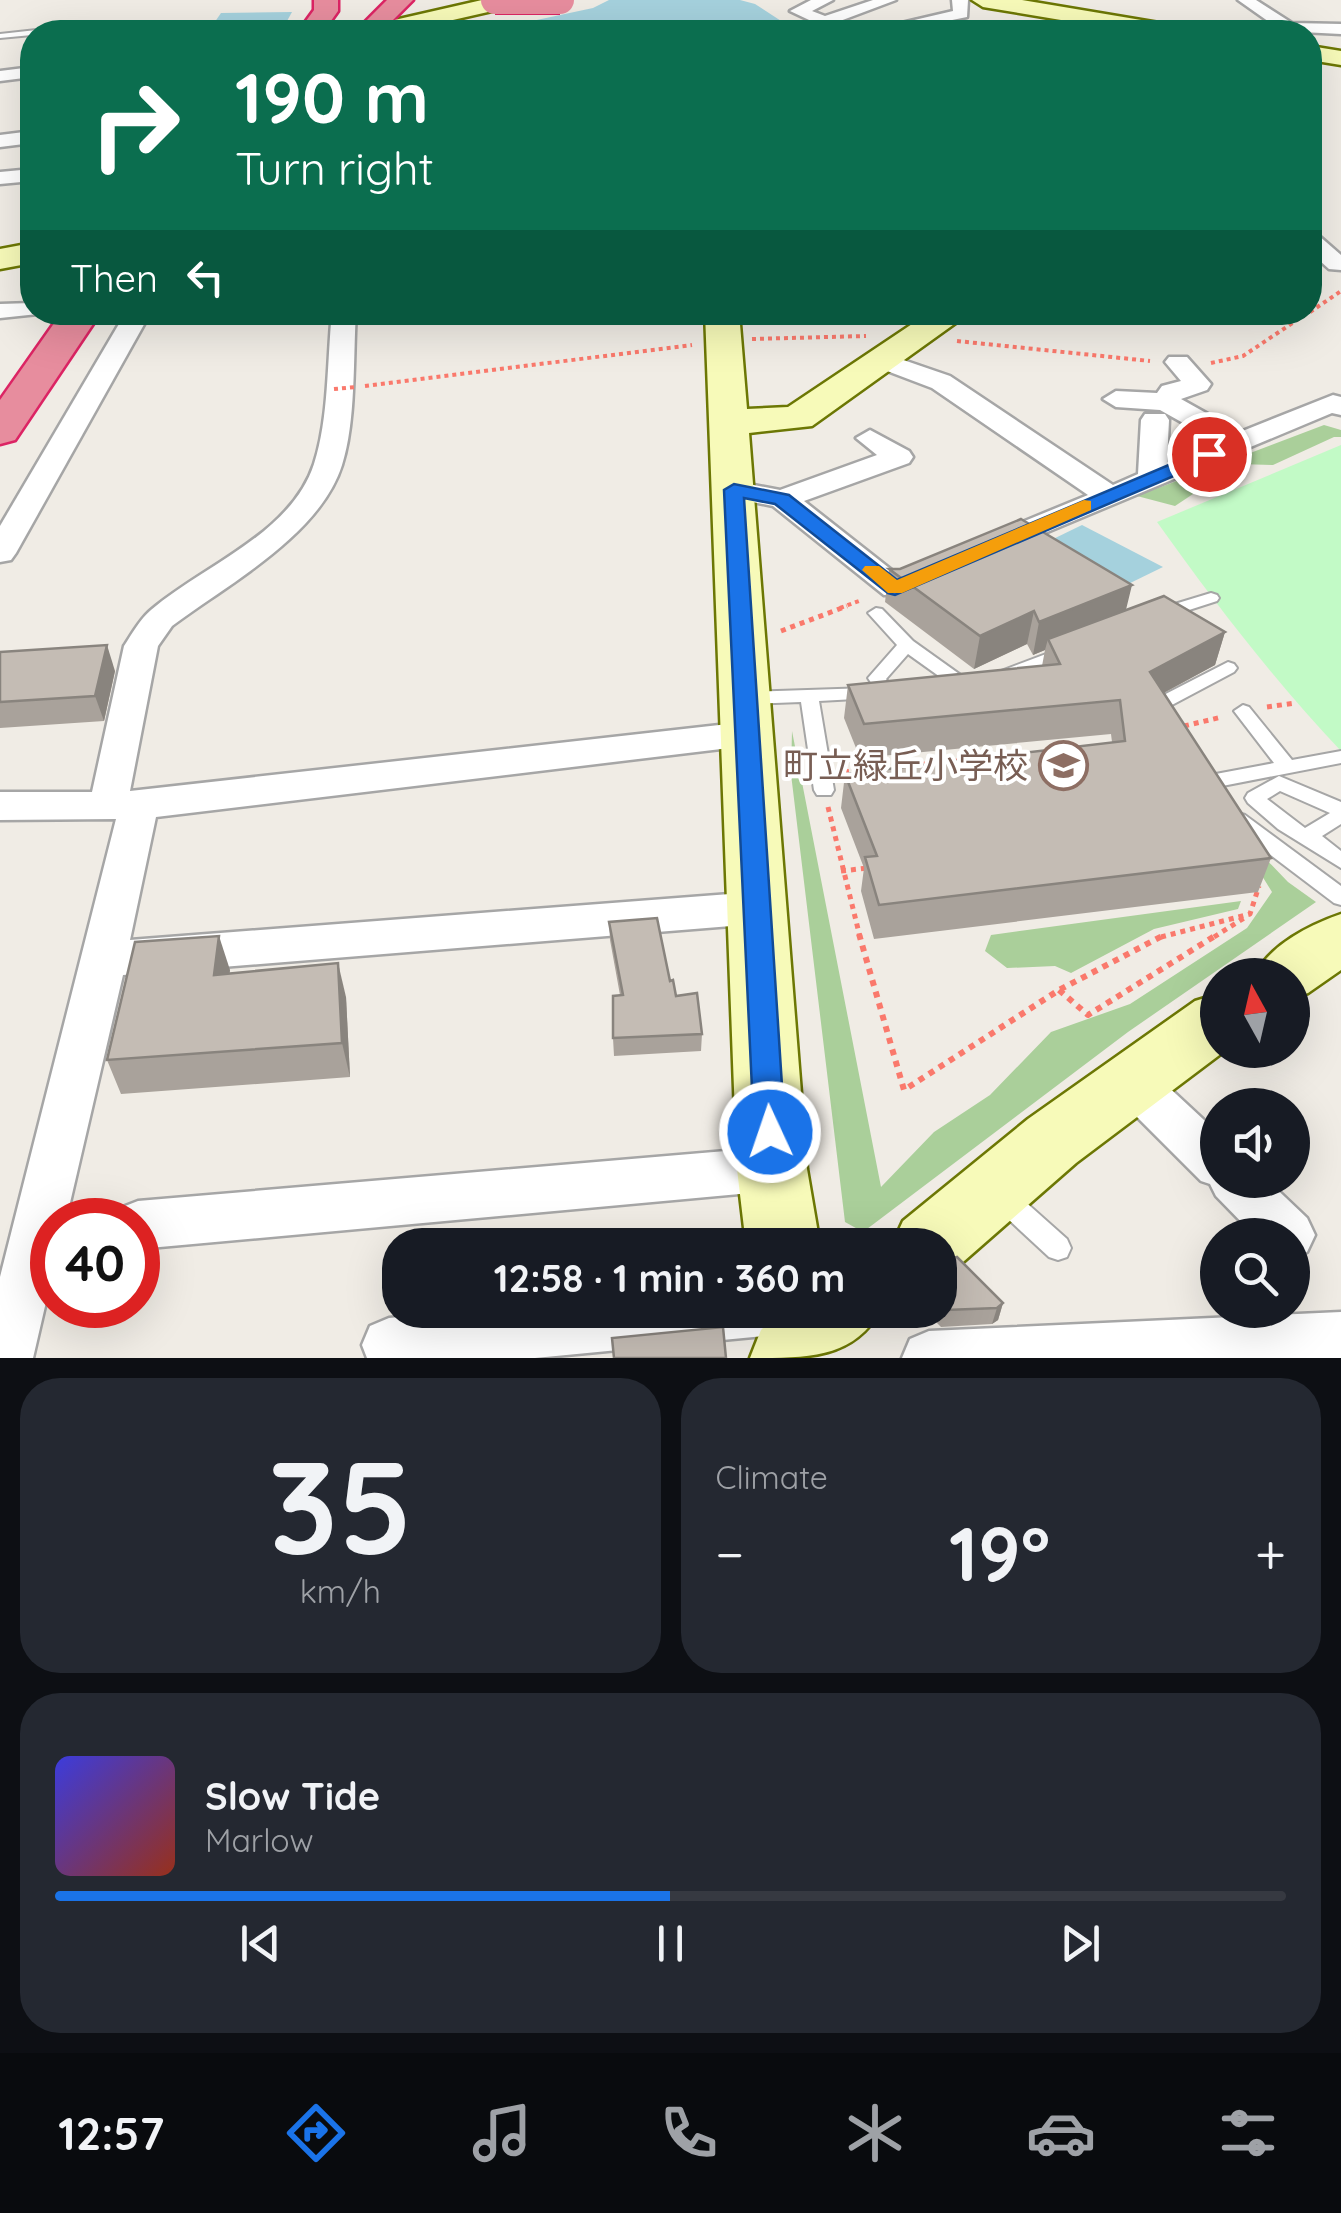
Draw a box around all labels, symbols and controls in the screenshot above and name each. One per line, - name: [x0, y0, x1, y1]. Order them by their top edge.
- text: 190 m: [235, 53, 429, 141]
- icon: right: [70, 60, 200, 190]
- text: Turn right: [235, 140, 434, 196]
- icon: left: [178, 250, 233, 305]
- text: Then: [70, 254, 158, 302]
- pin: [1167, 412, 1252, 497]
- icon: arrive: [1182, 427, 1237, 482]
- school or university icon: 町立緑丘小学校: [1037, 739, 1089, 791]
- place label: 町立緑丘小学校: [783, 743, 1028, 787]
- north arrow: [1200, 958, 1310, 1068]
- map controls: [1200, 958, 1310, 1328]
- position arrow: [718, 1080, 822, 1184]
- button: sound: [1200, 1088, 1310, 1198]
- speed limit sign: 40: [30, 1198, 160, 1328]
- button: search: [1200, 1218, 1310, 1328]
- text: 12:58 · 1 min · 360 m: [494, 1254, 845, 1302]
- text: 35: [268, 1424, 413, 1587]
- text: Climate: [716, 1457, 828, 1497]
- text: 19°: [949, 1506, 1050, 1600]
- text: −: [716, 1519, 744, 1588]
- text: +: [1255, 1519, 1286, 1588]
- text: km/h: [300, 1571, 381, 1611]
- text: Slow Tide: [205, 1772, 380, 1820]
- text: Marlow: [205, 1820, 314, 1860]
- icon: previous: [233, 1916, 288, 1971]
- icon: pause: [643, 1916, 698, 1971]
- icon: next: [1053, 1916, 1108, 1971]
- icon: directions: [281, 2098, 351, 2168]
- icon: music: [467, 2098, 537, 2168]
- icon: phone: [654, 2098, 724, 2168]
- icon: climate: [840, 2098, 910, 2168]
- icon: car: [1026, 2098, 1096, 2168]
- icon: filters: [1213, 2098, 1283, 2168]
- text: 12:57: [58, 2105, 164, 2161]

